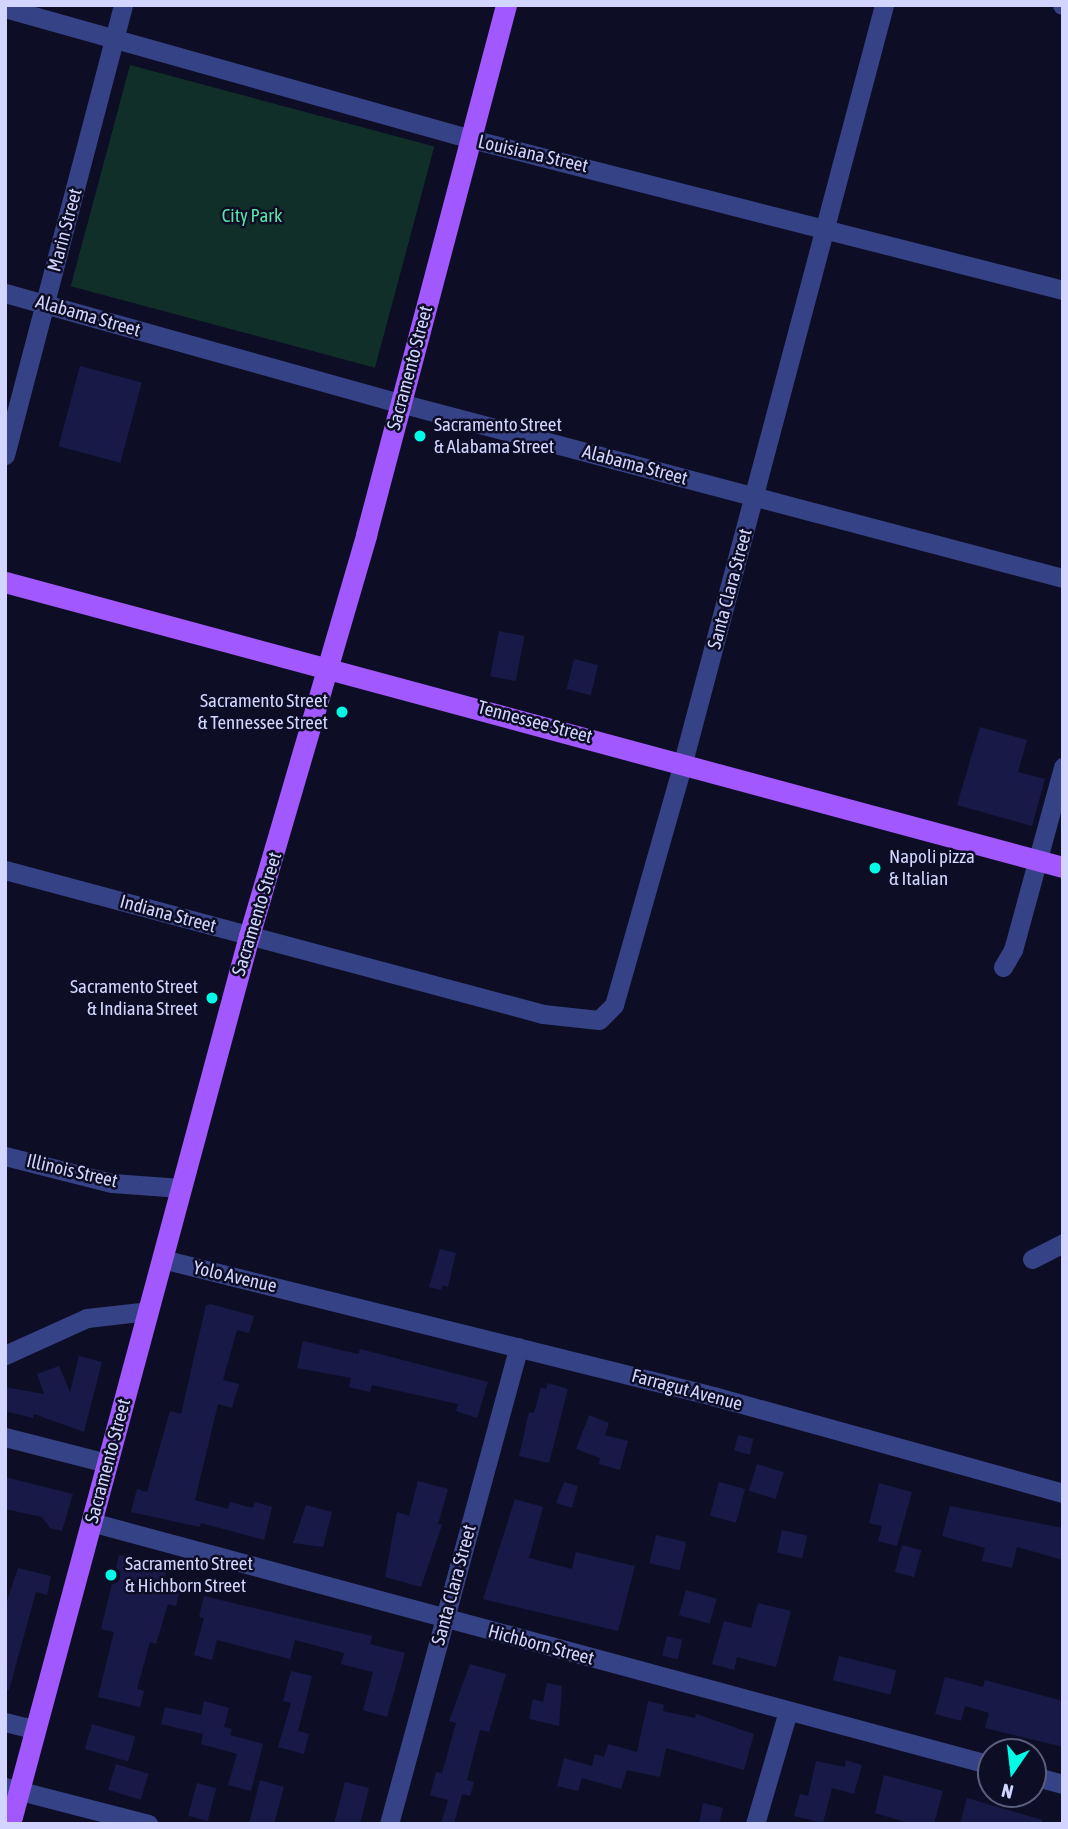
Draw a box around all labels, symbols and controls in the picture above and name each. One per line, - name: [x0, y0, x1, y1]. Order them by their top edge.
- street label: Louisiana Street: [476, 130, 590, 178]
- street label: Marin Street: [43, 186, 87, 274]
- park label: City Park: [222, 205, 282, 227]
- street label: Alabama Street: [33, 290, 143, 342]
- street label: Sacramento Street: [382, 303, 438, 433]
- place label: Sacramento Street & Alabama Street: [434, 414, 562, 458]
- marker: Sacramento Street & Alabama Street: [412, 428, 428, 444]
- street label: Alabama Street: [580, 440, 690, 490]
- street label: Santa Clara Street: [703, 526, 757, 652]
- place label: Sacramento Street & Tennessee Street: [198, 690, 328, 734]
- street label: Tennessee Street: [475, 696, 595, 748]
- marker: Sacramento Street & Tennessee Street: [334, 704, 350, 720]
- place label: Napoli pizza & Italian: [889, 846, 975, 890]
- street label: Sacramento Street: [227, 849, 287, 979]
- marker: Napoli pizza & Italian: [867, 860, 883, 876]
- street label: Indiana Street: [117, 890, 219, 938]
- place label: Sacramento Street & Indiana Street: [70, 976, 198, 1020]
- marker: Sacramento Street & Indiana Street: [204, 990, 220, 1006]
- street label: Illinois Street: [24, 1149, 120, 1193]
- street label: Yolo Avenue: [191, 1256, 279, 1298]
- street label: Farragut Avenue: [629, 1364, 745, 1416]
- street label: Sacramento Street: [80, 1396, 136, 1526]
- street label: Santa Clara Street: [427, 1522, 481, 1648]
- place label: Sacramento Street & Hichborn Street: [125, 1553, 253, 1597]
- marker: Sacramento Street & Hichborn Street: [103, 1567, 119, 1583]
- street label: Hichborn Street: [486, 1620, 596, 1670]
- north arrow: [977, 1738, 1047, 1808]
- text: N: [999, 1779, 1016, 1803]

